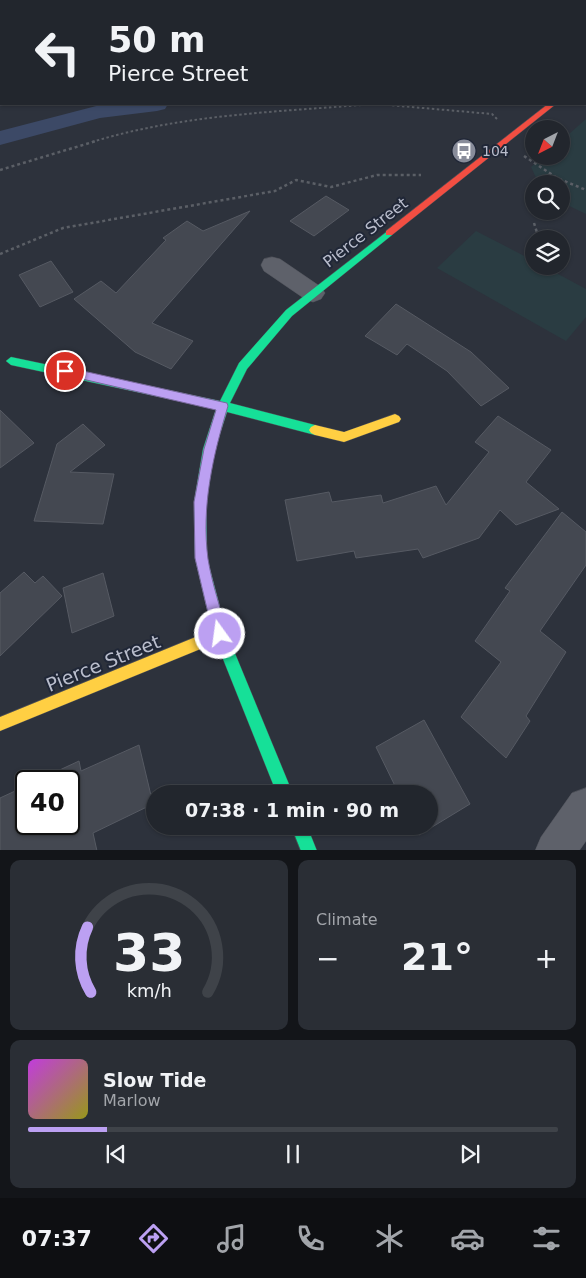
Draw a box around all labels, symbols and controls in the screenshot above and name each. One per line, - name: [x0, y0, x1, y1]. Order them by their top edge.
- icon: left: [25, 20, 90, 85]
- text: 50 m: [108, 20, 205, 60]
- text: Pierce Street: [108, 61, 248, 86]
- north arrow: [525, 120, 570, 165]
- map controls: [525, 120, 570, 275]
- bus stop icon: 104: [451, 138, 477, 164]
- place label: 104: [482, 143, 509, 159]
- button: search: [525, 175, 570, 220]
- street label: Pierce Street: [319, 193, 411, 271]
- button: layers: [525, 230, 570, 275]
- pin: [44, 350, 86, 392]
- icon: arrive: [51, 357, 79, 385]
- position arrow: [193, 607, 245, 659]
- street label: Pierce Street: [43, 630, 163, 696]
- speed limit sign: 40: [15, 770, 80, 835]
- text: 07:38 · 1 min · 90 m: [185, 799, 399, 821]
- text: Climate: [316, 910, 378, 929]
- text: 33: [113, 923, 185, 983]
- text: 21°: [401, 935, 473, 979]
- text: −: [316, 942, 339, 975]
- text: +: [535, 942, 558, 975]
- text: km/h: [126, 980, 172, 1001]
- text: Slow Tide: [103, 1069, 206, 1091]
- text: Marlow: [103, 1091, 161, 1110]
- icon: previous: [102, 1140, 130, 1168]
- icon: pause: [279, 1140, 307, 1168]
- icon: next: [456, 1140, 484, 1168]
- icon: directions: [136, 1221, 171, 1256]
- icon: music: [214, 1221, 249, 1256]
- icon: phone: [293, 1221, 328, 1256]
- icon: climate: [372, 1221, 407, 1256]
- icon: car: [450, 1221, 485, 1256]
- icon: filters: [529, 1221, 564, 1256]
- text: 07:37: [22, 1226, 92, 1251]

